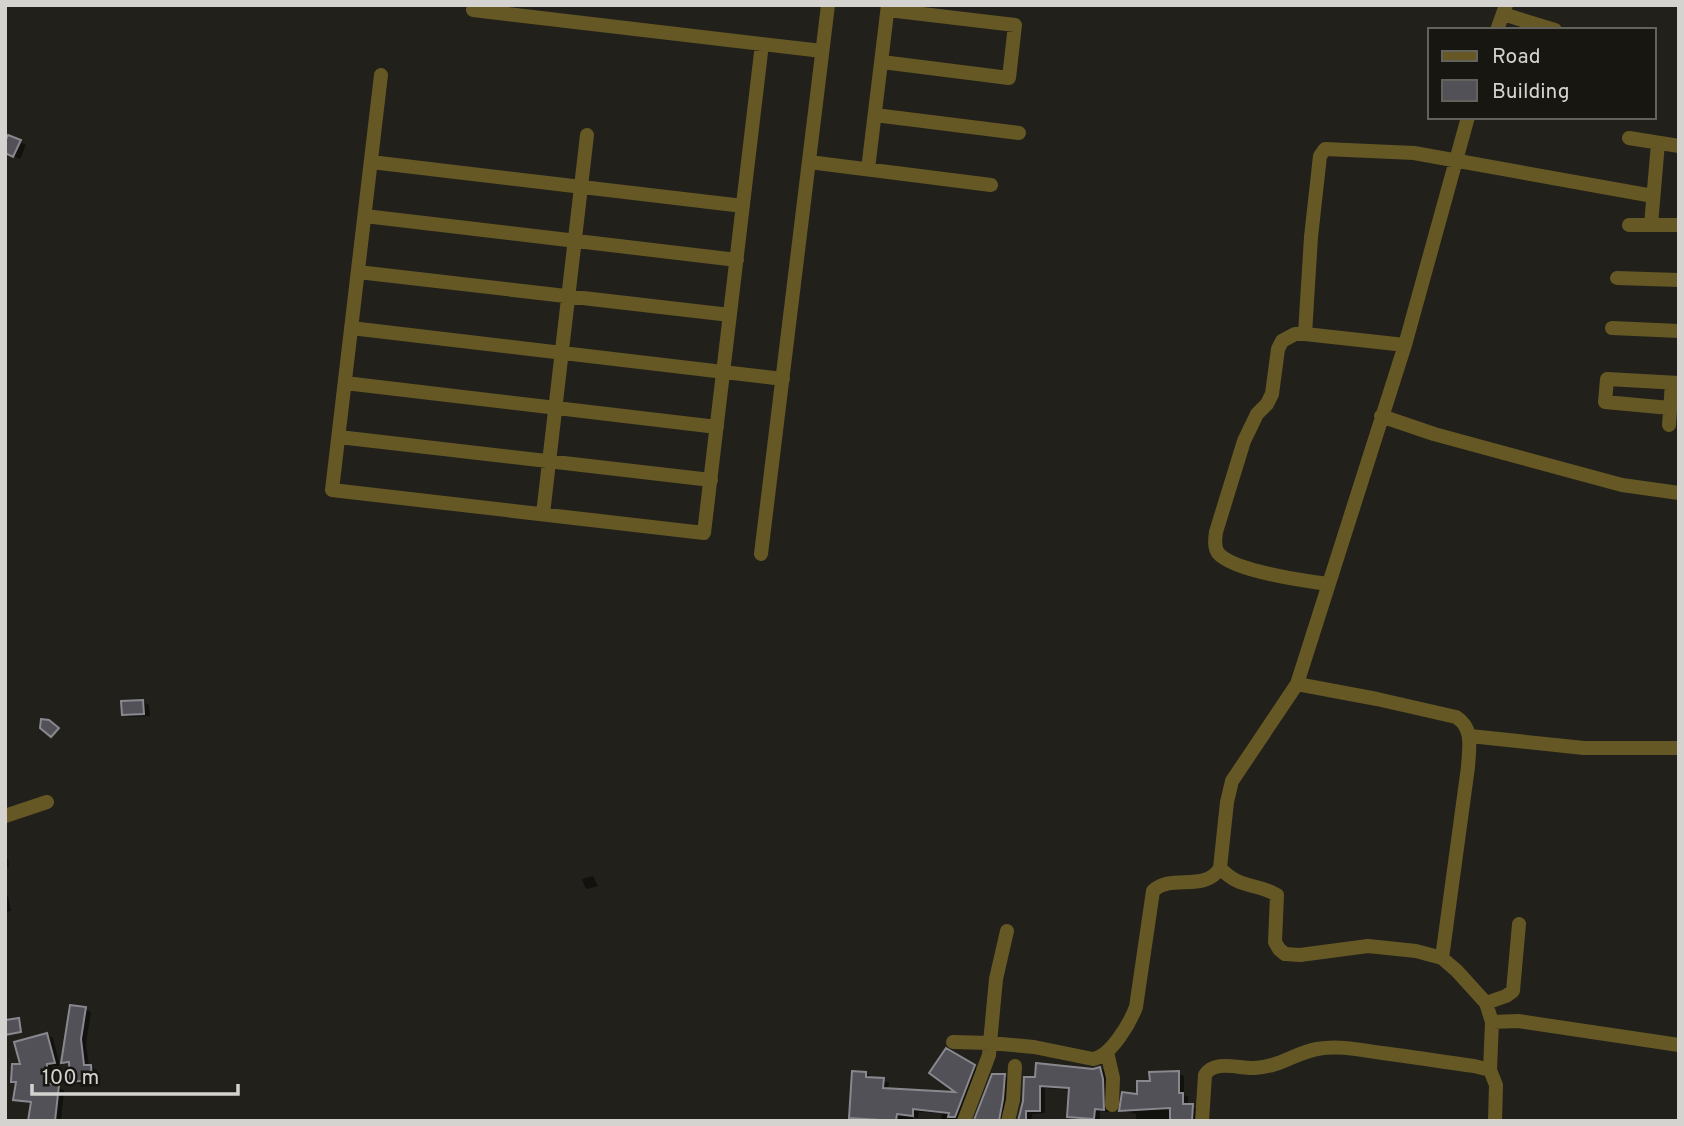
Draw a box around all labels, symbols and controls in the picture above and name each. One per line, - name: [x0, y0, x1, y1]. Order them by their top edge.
- legend: [1428, 28, 1656, 119]
- text: Road: [1492, 44, 1541, 71]
- text: Building: [1492, 79, 1570, 106]
- scale bar: [32, 1052, 238, 1096]
- text: 100 m: [42, 1065, 99, 1092]

